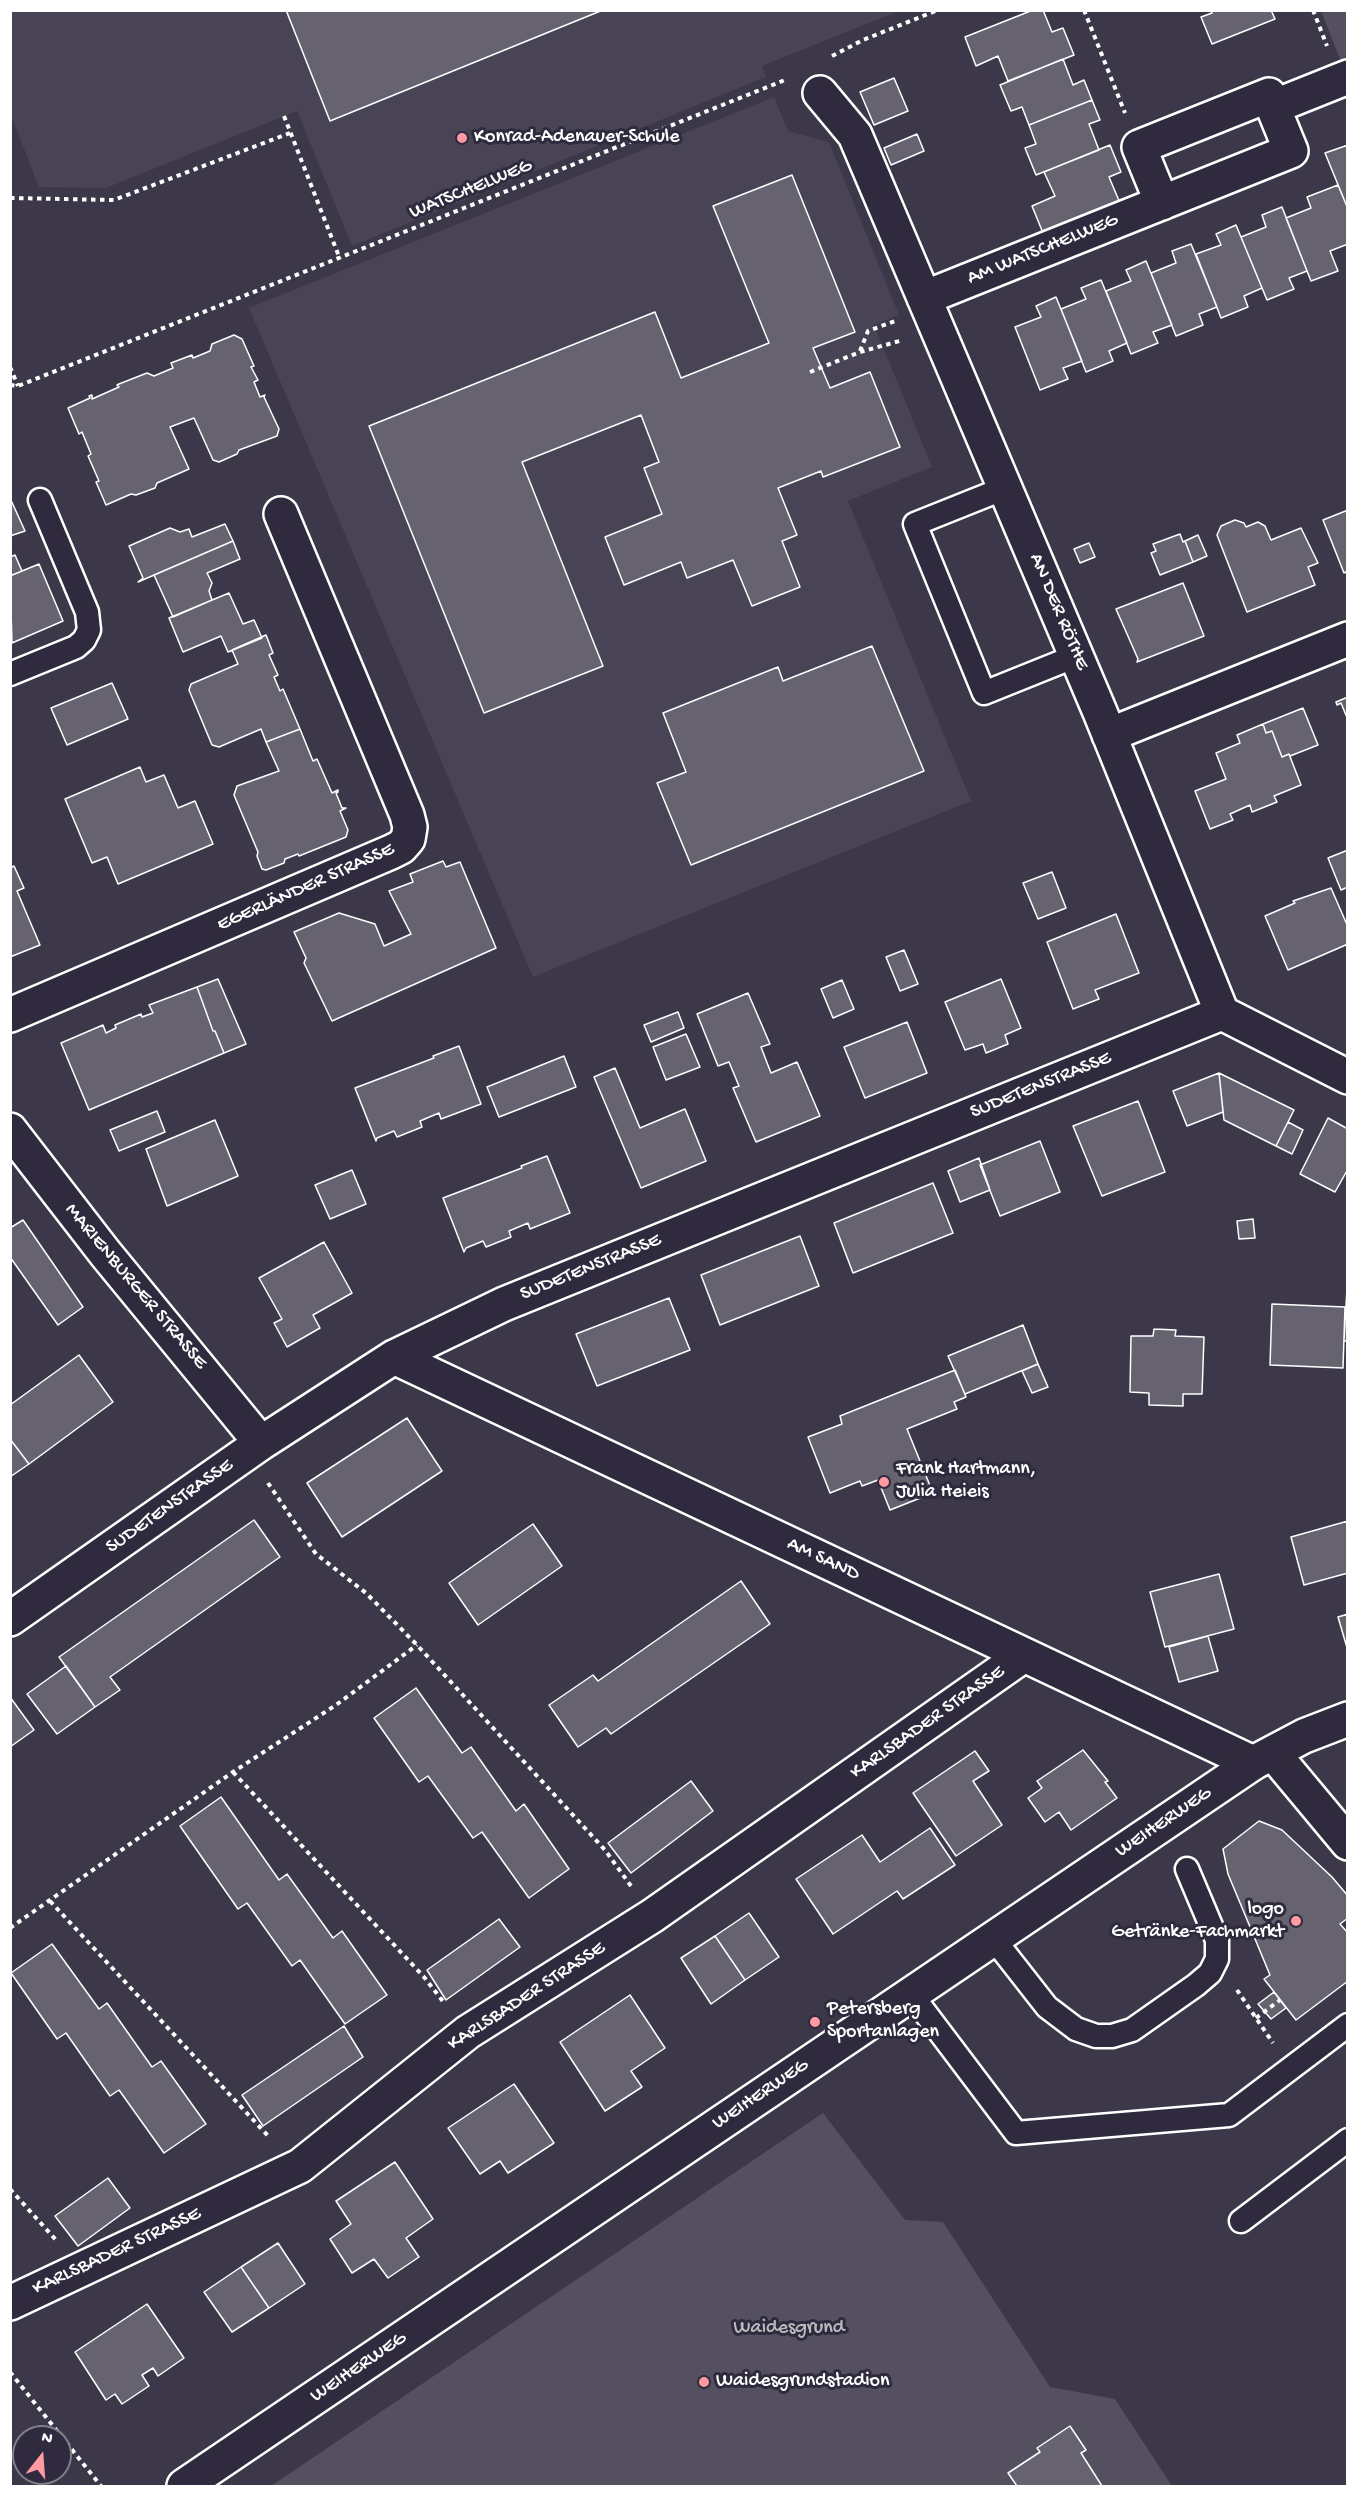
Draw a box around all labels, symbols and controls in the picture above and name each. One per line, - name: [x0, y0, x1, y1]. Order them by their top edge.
- place label: Konrad-Adenauer-Schule: [474, 126, 680, 150]
- marker: Konrad-Adenauer-Schule: [455, 131, 469, 145]
- street label: WATSCHELWEG: [406, 155, 536, 225]
- street label: AM WATSCHELWEG: [964, 209, 1122, 291]
- street label: AN DER RÖTHE: [1023, 550, 1093, 674]
- street label: EGERLÄNDER STRASSE: [214, 838, 398, 938]
- street label: SUDETENSTRASSE: [967, 1047, 1115, 1125]
- street label: MARIENBURGER STRASSE: [59, 1199, 211, 1375]
- street label: SUDETENSTRASSE: [517, 1229, 665, 1307]
- street label: SUDETENSTRASSE: [102, 1454, 238, 1560]
- place label: Frank Hartmann, Julia Heieis: [896, 1458, 1036, 1505]
- marker: Frank Hartmann, Julia Heieis: [877, 1475, 891, 1489]
- street label: AM SAND: [783, 1533, 863, 1587]
- street label: KARLSBADER STRASSE: [846, 1661, 1010, 1785]
- street label: WEIHERWEG: [1111, 1782, 1217, 1864]
- place label: logo Getränke-Fachmarkt: [1111, 1898, 1284, 1945]
- marker: logo Getränke-Fachmarkt: [1289, 1914, 1303, 1928]
- street label: KARLSBADER STRASSE: [444, 1937, 610, 2057]
- place label: Petersberg Sportanlagen: [827, 1998, 939, 2045]
- marker: Petersberg Sportanlagen: [808, 2015, 822, 2029]
- street label: WEIHERWEG: [708, 2054, 814, 2136]
- street label: KARLSBADER STRASSE: [29, 2202, 205, 2302]
- park label: Waidesgrund: [734, 2317, 844, 2341]
- street label: WEIHERWEG: [306, 2327, 412, 2409]
- place label: Waidesgrundstadion: [716, 2370, 889, 2394]
- marker: Waidesgrundstadion: [697, 2375, 711, 2389]
- north arrow: [12, 2425, 72, 2485]
- text: N: [39, 2429, 55, 2450]

